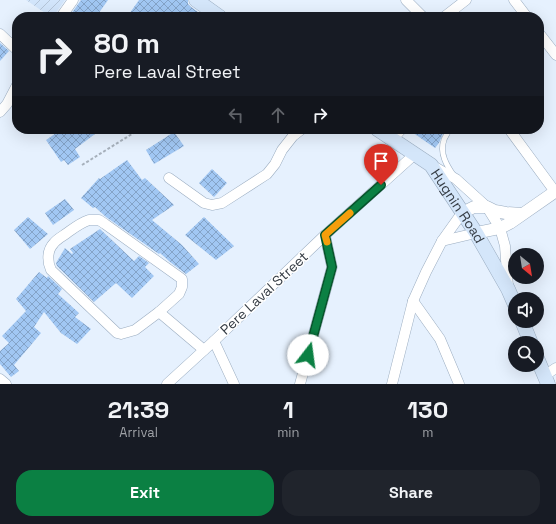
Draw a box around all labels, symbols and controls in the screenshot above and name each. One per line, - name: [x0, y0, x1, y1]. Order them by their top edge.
- text: 80 m: [94, 25, 160, 61]
- icon: right: [28, 28, 80, 80]
- text: Pere Laval Street: [94, 60, 240, 83]
- icon: left: [225, 104, 247, 126]
- icon: ahead: [267, 104, 289, 126]
- icon: right: [309, 104, 331, 126]
- pin: [364, 144, 398, 185]
- icon: arrive: [370, 150, 392, 172]
- street label: Hugnin Road: [427, 165, 489, 246]
- street label: Pere Laval Street: [216, 248, 312, 338]
- north arrow: [508, 248, 544, 284]
- map controls: [508, 248, 544, 372]
- button: sound: [508, 292, 544, 328]
- position arrow: [287, 334, 329, 376]
- button: search: [508, 336, 544, 372]
- text: 21:39: [108, 394, 169, 425]
- text: 1: [283, 394, 294, 425]
- text: 130: [407, 394, 448, 425]
- text: Arrival: [119, 424, 158, 441]
- text: min: [277, 424, 300, 441]
- text: m: [422, 424, 433, 441]
- button: Exit: [16, 470, 274, 516]
- button: Share: [282, 470, 540, 516]

